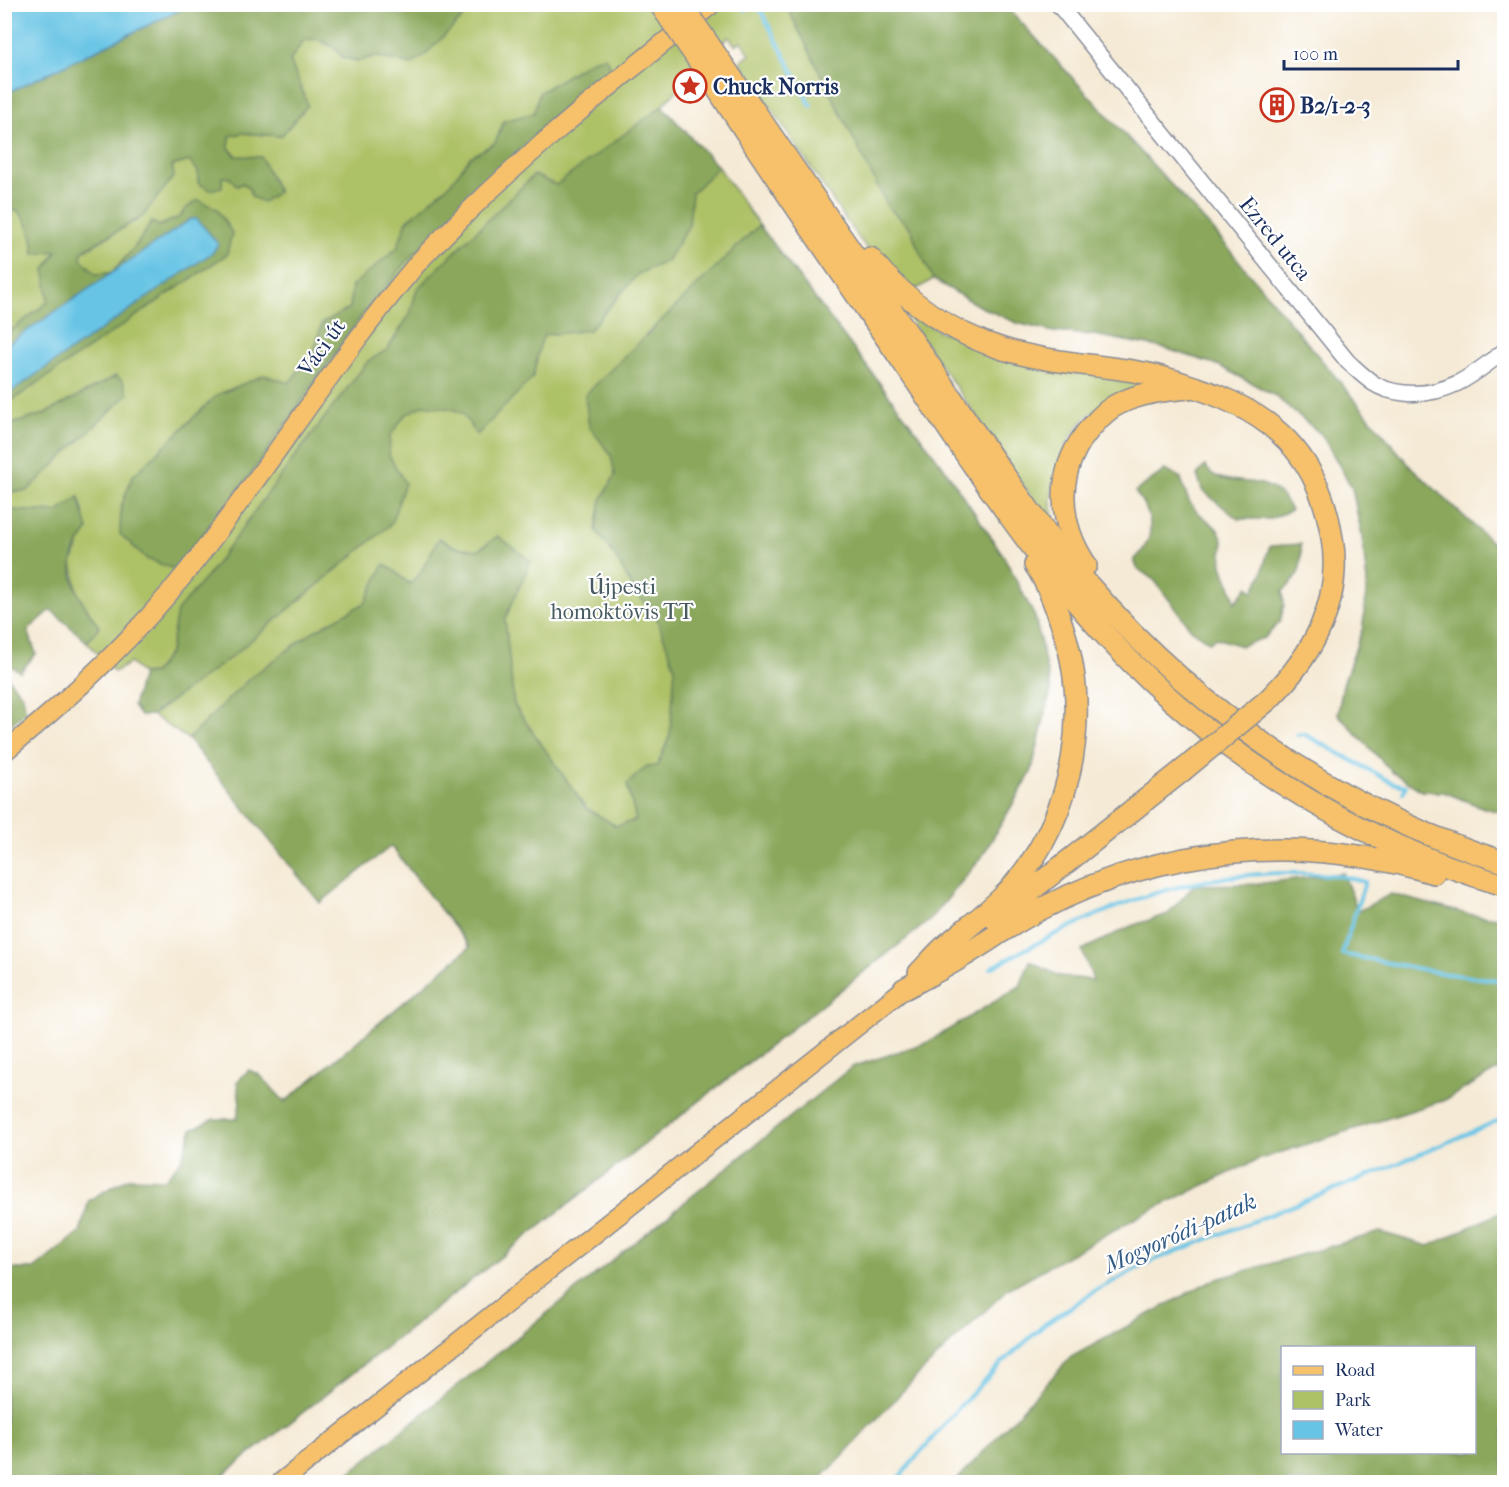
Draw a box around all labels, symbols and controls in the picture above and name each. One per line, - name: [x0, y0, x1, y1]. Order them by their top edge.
- scale bar: [1284, 33, 1458, 71]
- text: 100 m: [1293, 44, 1338, 65]
- place icon: Chuck Norris: [672, 68, 708, 104]
- place label: Chuck Norris: [713, 74, 839, 100]
- building icon: B2/1-2-3: [1259, 87, 1295, 123]
- place label: B2/1-2-3: [1300, 93, 1371, 119]
- street label: Ezred utca: [1234, 192, 1317, 286]
- street label: Váci út: [292, 314, 351, 382]
- park label: Újpesti homoktövis TT: [551, 573, 695, 625]
- water label: Mogyoródi-patak: [1097, 1187, 1261, 1280]
- legend: [1281, 1346, 1476, 1454]
- text: Road: [1335, 1360, 1375, 1381]
- text: Park: [1335, 1390, 1372, 1411]
- text: Water: [1334, 1420, 1383, 1441]

